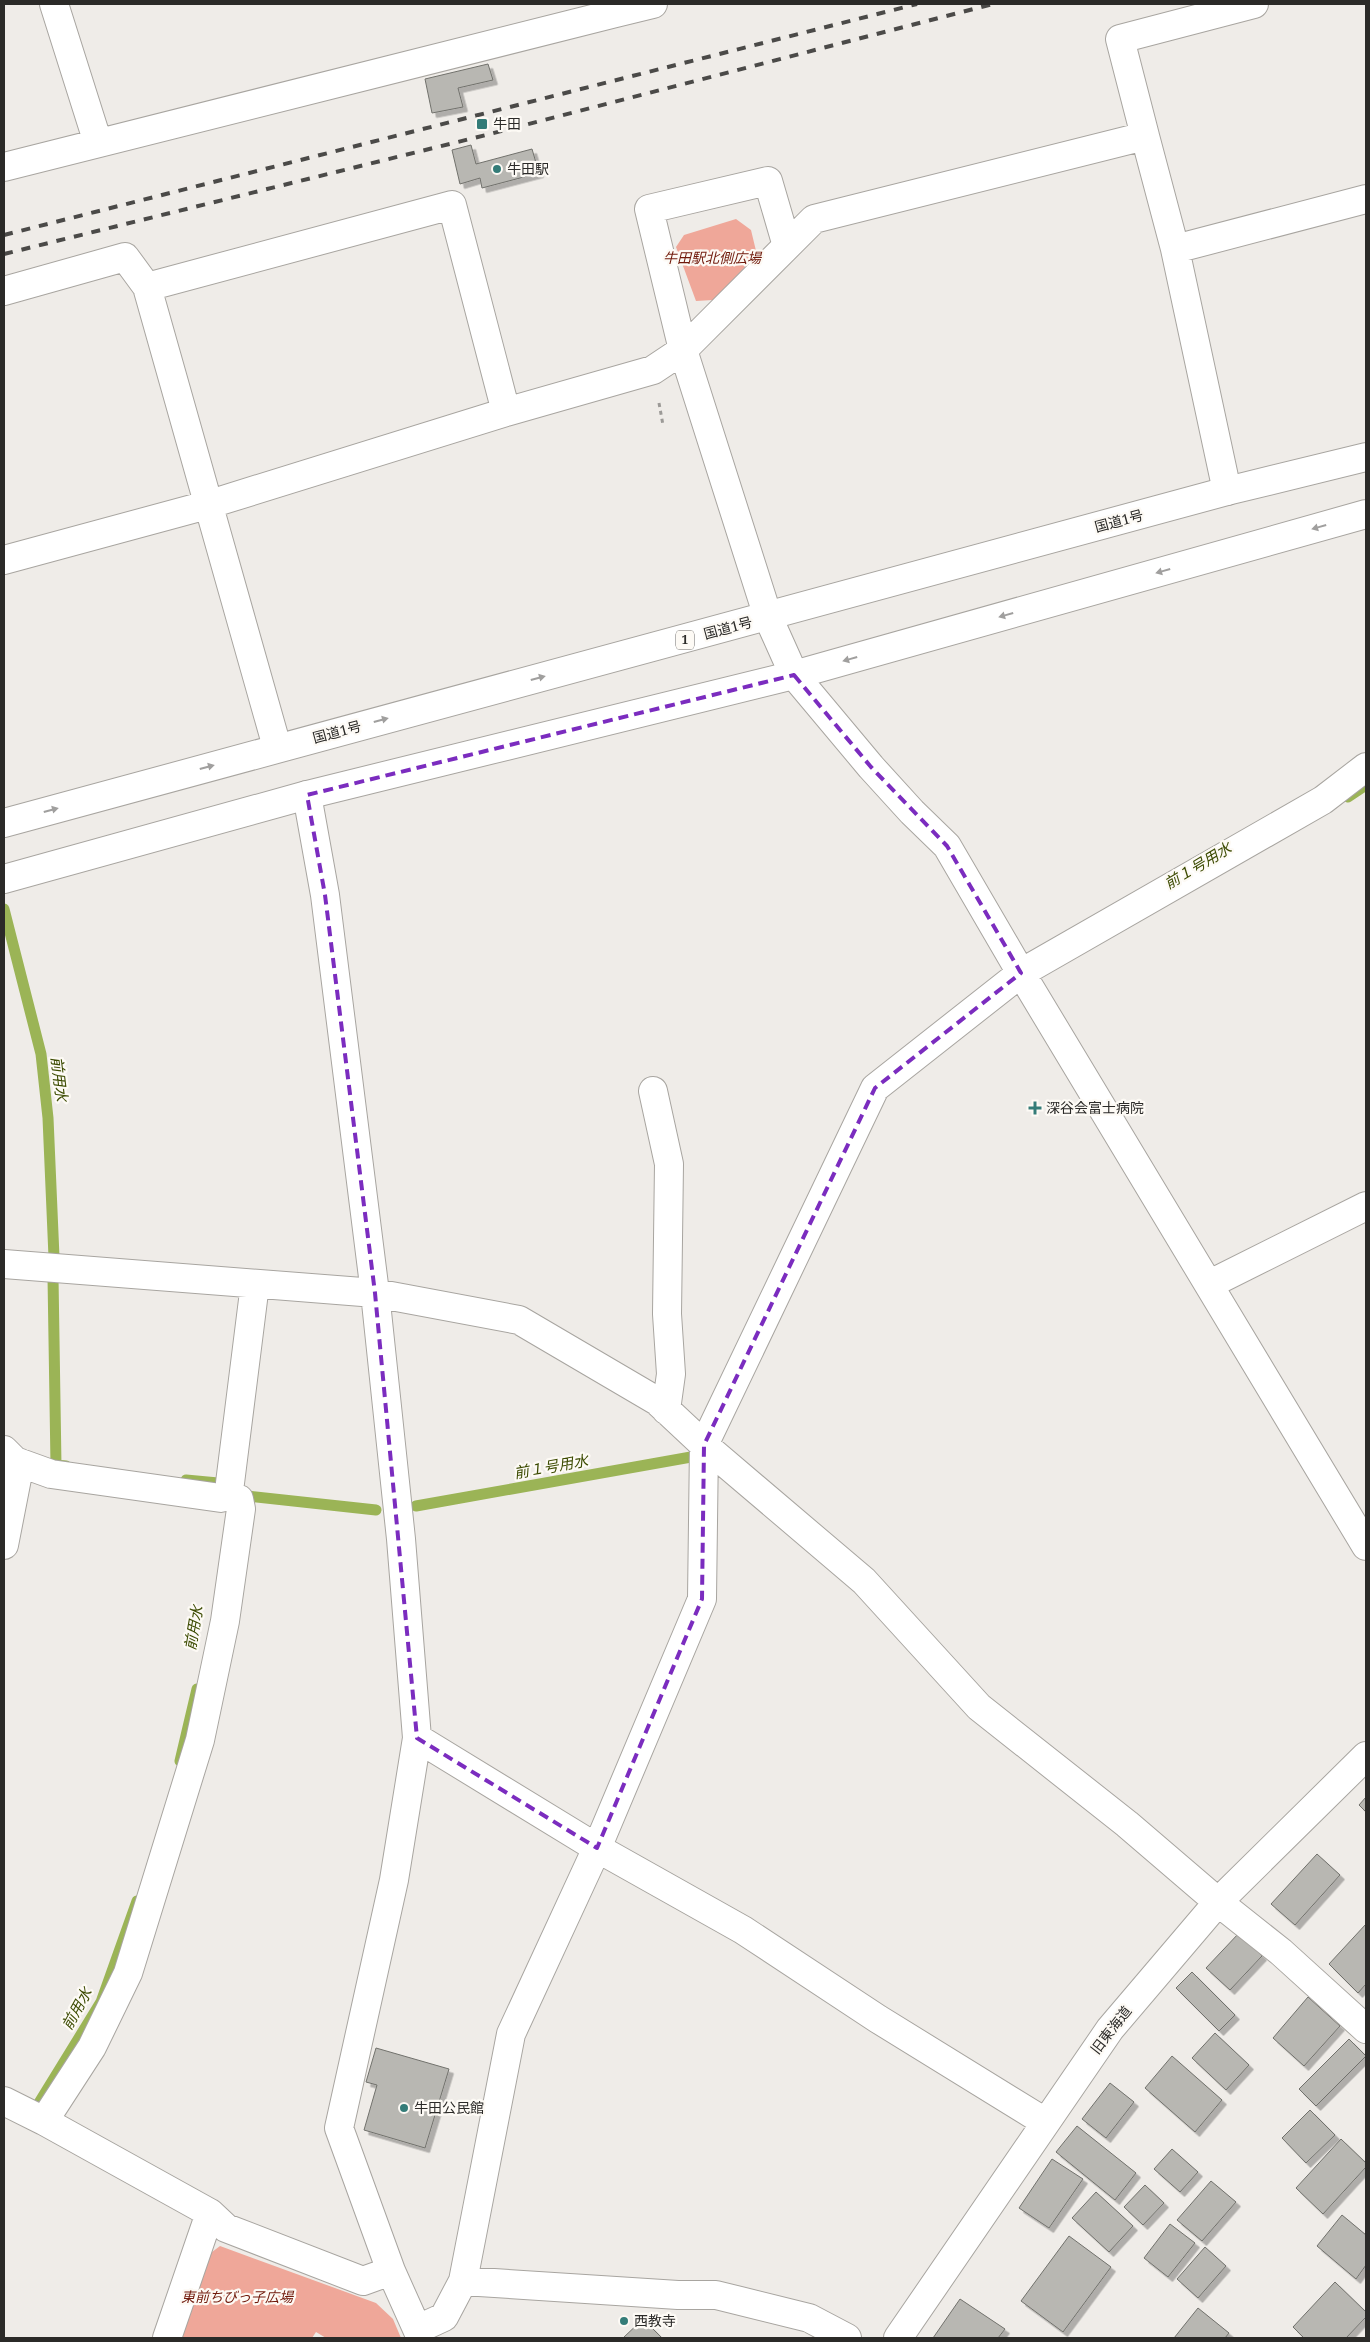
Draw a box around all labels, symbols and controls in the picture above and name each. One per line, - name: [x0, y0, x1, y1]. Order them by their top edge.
- place label: 牛田: [493, 114, 521, 133]
- marker: 牛田: [475, 117, 489, 131]
- place label: 牛田駅: [507, 159, 549, 178]
- marker: 牛田駅: [491, 163, 503, 175]
- park label: 牛田駅北側広場: [663, 248, 763, 267]
- street label: 国道1号: [1092, 505, 1145, 536]
- one-way arrow: [1312, 523, 1327, 531]
- one-way arrow: [1155, 567, 1170, 575]
- one-way arrow: [999, 611, 1014, 619]
- street label: 国道1号: [701, 612, 754, 643]
- road number: 1: [676, 630, 694, 650]
- one-way arrow: [842, 655, 858, 663]
- one-way arrow: [531, 674, 546, 682]
- street label: 国道1号: [310, 716, 363, 747]
- one-way arrow: [374, 716, 389, 724]
- one-way arrow: [200, 762, 215, 770]
- one-way arrow: [43, 806, 58, 814]
- water label: 前１号用水: [1160, 836, 1236, 893]
- water label: 前用水: [47, 1055, 73, 1104]
- place label: 深谷会富士病院: [1046, 1098, 1144, 1117]
- marker: 深谷会富士病院: [1028, 1101, 1042, 1115]
- water label: 前１号用水: [512, 1449, 591, 1482]
- water label: 前用水: [179, 1602, 207, 1652]
- water label: 前用水: [56, 1982, 97, 2033]
- street label: 旧東海道: [1086, 2002, 1135, 2058]
- place label: 牛田公民館: [414, 2098, 484, 2117]
- marker: 牛田公民館: [398, 2102, 410, 2114]
- park label: 東前ちびっ子広場: [181, 2287, 295, 2306]
- place label: 西教寺: [634, 2311, 676, 2330]
- marker: 西教寺: [618, 2315, 630, 2327]

